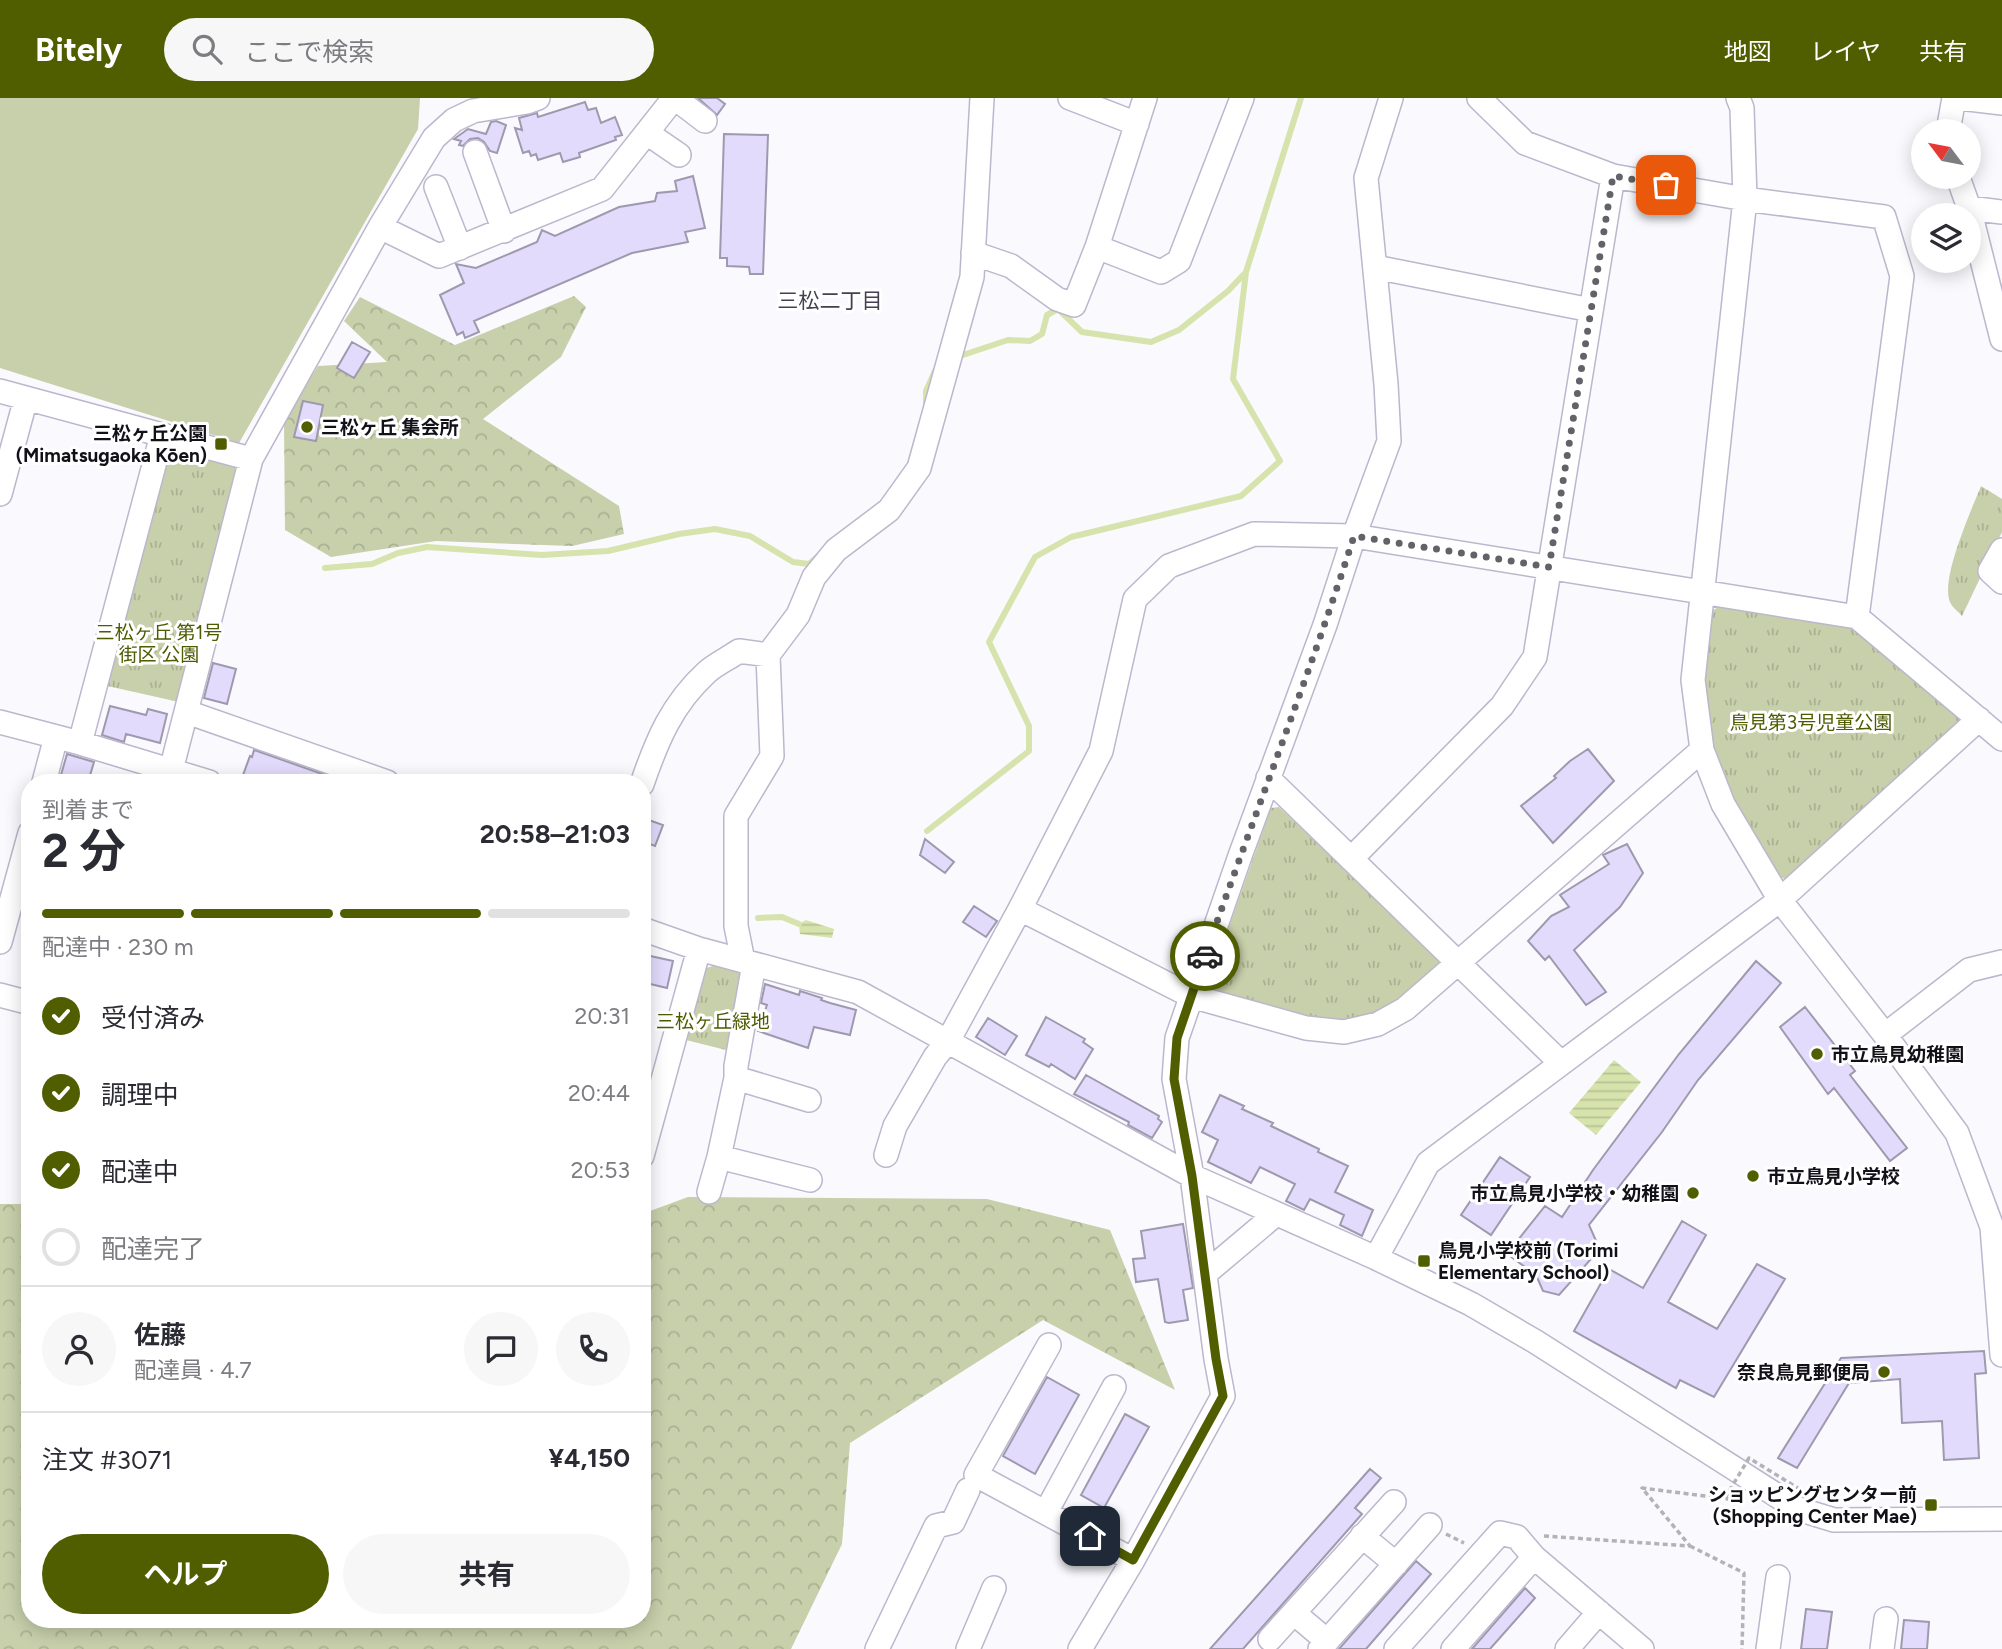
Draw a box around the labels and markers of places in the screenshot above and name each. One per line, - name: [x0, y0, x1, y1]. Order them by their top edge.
- pin: [1636, 155, 1696, 215]
- place label: 三松ヶ丘 集会所: [321, 416, 459, 439]
- marker: 三松ヶ丘 集会所: [299, 419, 315, 435]
- place label: 三松ヶ丘公園 (Mimatsugaoka Kōen): [16, 422, 207, 467]
- marker: 三松ヶ丘公園 (Mimatsugaoka Kōen): [213, 436, 229, 452]
- place label: 市立鳥見幼稚園: [1831, 1043, 1964, 1066]
- marker: 市立鳥見幼稚園: [1809, 1046, 1825, 1062]
- place label: 市立鳥見小学校: [1767, 1165, 1900, 1188]
- marker: 市立鳥見小学校: [1745, 1168, 1761, 1184]
- place label: 市立鳥見小学校・幼稚園: [1470, 1182, 1679, 1205]
- marker: 市立鳥見小学校・幼稚園: [1685, 1185, 1701, 1201]
- place label: 鳥見小学校前 (Torimi Elementary School): [1438, 1239, 1618, 1284]
- marker: 鳥見小学校前 (Torimi Elementary School): [1416, 1253, 1432, 1269]
- place label: 奈良鳥見郵便局: [1737, 1361, 1870, 1384]
- marker: 奈良鳥見郵便局: [1876, 1364, 1892, 1380]
- place label: ショッピングセンター前 (Shopping Center Mae): [1708, 1483, 1917, 1528]
- marker: ショッピングセンター前 (Shopping Center Mae): [1923, 1497, 1939, 1513]
- pin: [1060, 1506, 1120, 1566]

